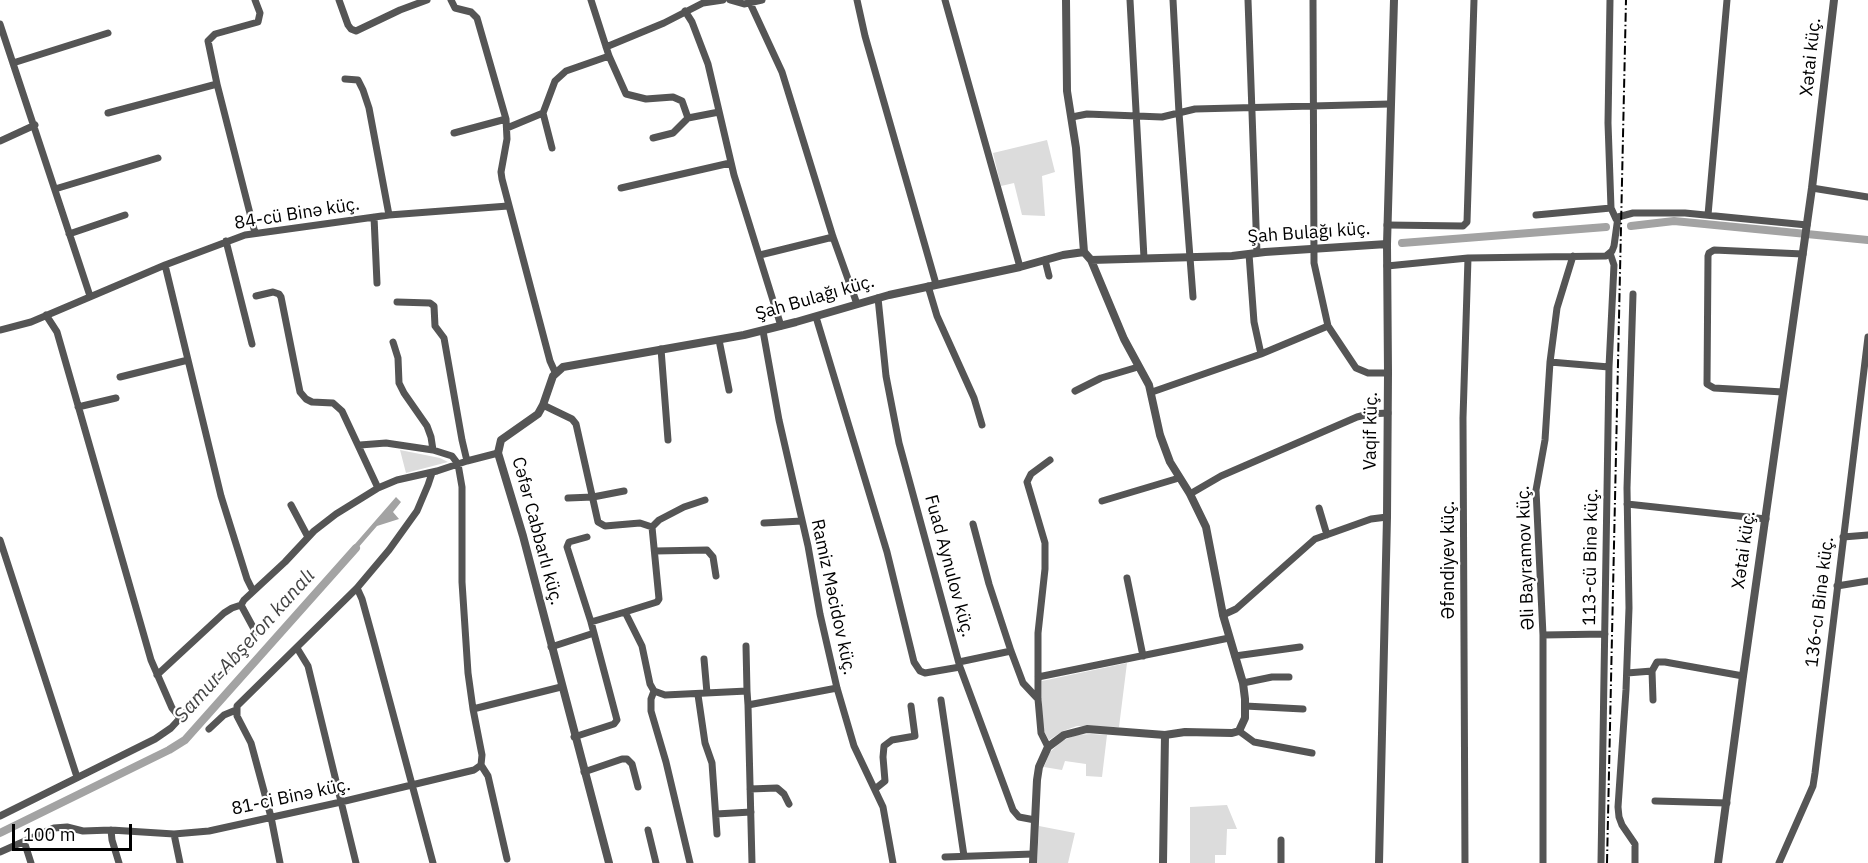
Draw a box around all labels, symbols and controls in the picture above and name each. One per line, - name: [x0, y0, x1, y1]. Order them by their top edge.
- street label: Xətai küç.: [1796, 17, 1826, 97]
- street label: 84-cü Binə küç.: [233, 193, 361, 235]
- street label: Şah Bulağı küç.: [1247, 218, 1371, 248]
- street label: Şah Bulağı küç.: [753, 271, 877, 325]
- street label: Vaqif küç.: [1360, 392, 1382, 470]
- street label: Cəfər Cabbarlı küç.: [507, 455, 567, 607]
- street label: Əli Bayramov küç.: [1513, 485, 1539, 631]
- street label: 113-cü Binə küç.: [1579, 488, 1603, 626]
- street label: Fuad Aynulov küç.: [920, 493, 978, 639]
- street label: Əfəndiyev küç.: [1438, 501, 1460, 619]
- street label: Xətai küç.: [1728, 509, 1760, 591]
- street label: Ramiz Məcidov küç.: [806, 517, 860, 677]
- street label: 136-cı Binə küç.: [1801, 535, 1839, 669]
- water label: Samur-Abşeron kanalı: [170, 564, 320, 728]
- street label: 81-ci Binə küç.: [230, 774, 352, 820]
- scale bar: [15, 812, 135, 850]
- text: 100 m: [23, 823, 75, 846]

